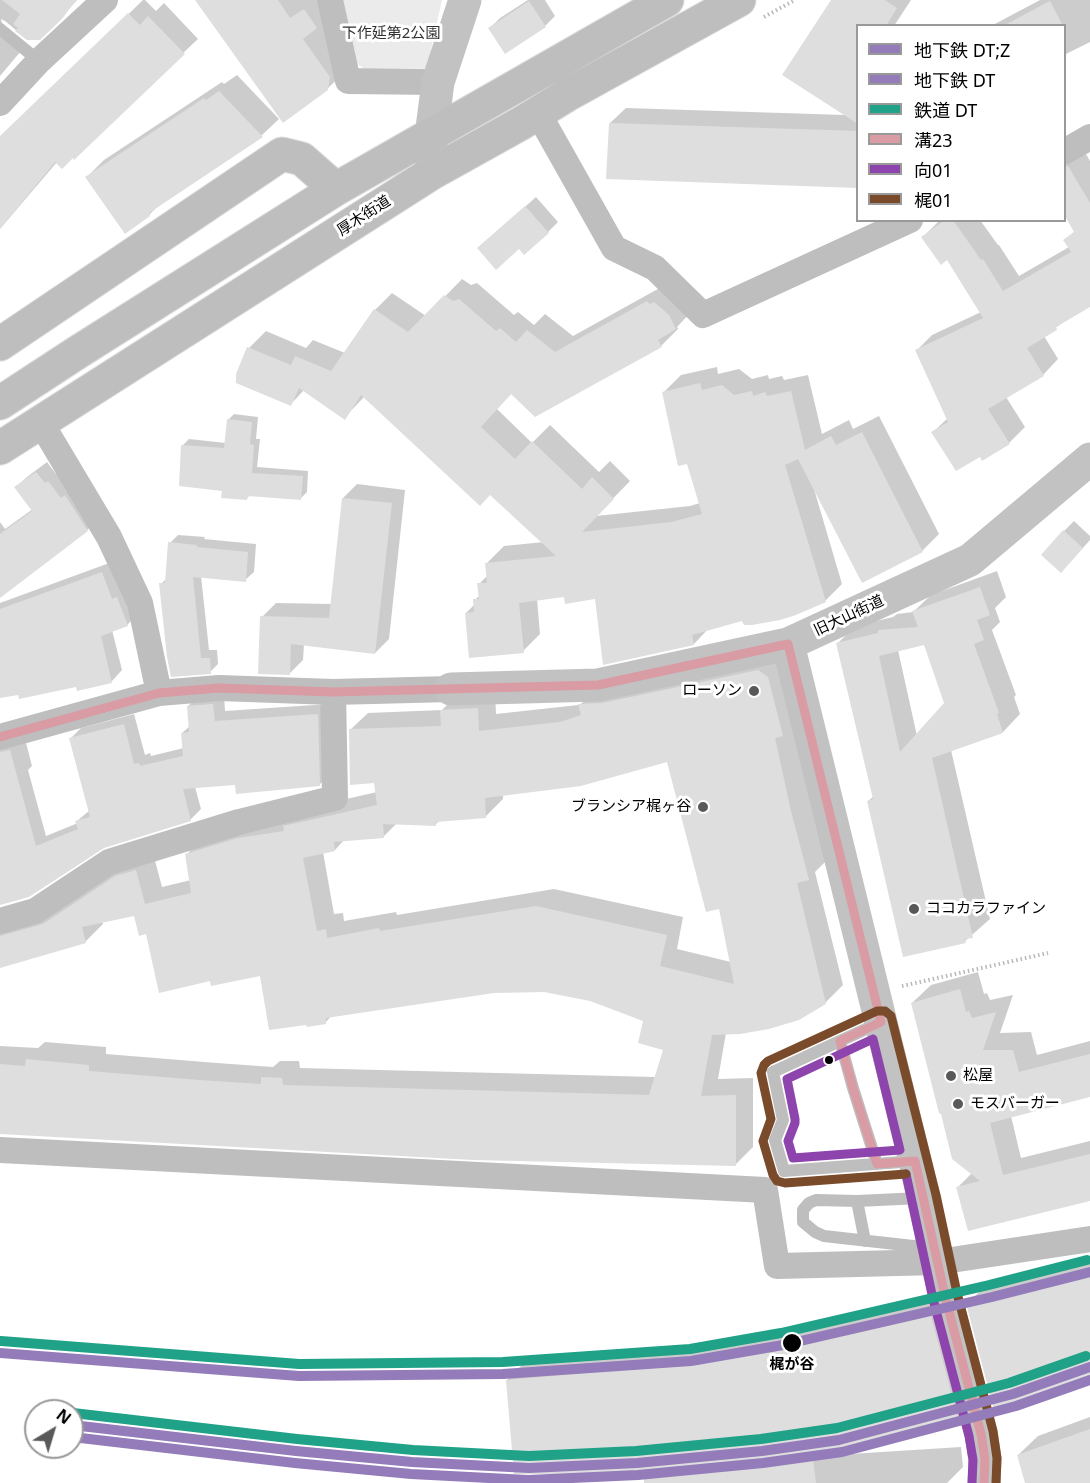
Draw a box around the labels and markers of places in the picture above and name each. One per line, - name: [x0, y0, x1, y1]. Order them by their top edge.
- place label: ローソン: [682, 682, 742, 700]
- marker: ローソン: [747, 684, 761, 698]
- place label: ブランシア梶ヶ谷: [571, 798, 691, 816]
- marker: ブランシア梶ヶ谷: [696, 800, 710, 814]
- place label: ココカラファイン: [926, 900, 1046, 918]
- marker: ココカラファイン: [907, 902, 921, 916]
- unlabelled marker: [823, 1054, 835, 1066]
- place label: 松屋: [963, 1067, 993, 1085]
- marker: 松屋: [944, 1069, 958, 1083]
- place label: モスバーガー: [970, 1095, 1060, 1113]
- marker: モスバーガー: [951, 1097, 965, 1111]
- marker: 梶が谷: [781, 1332, 803, 1354]
- place label: 梶が谷: [770, 1356, 814, 1374]

